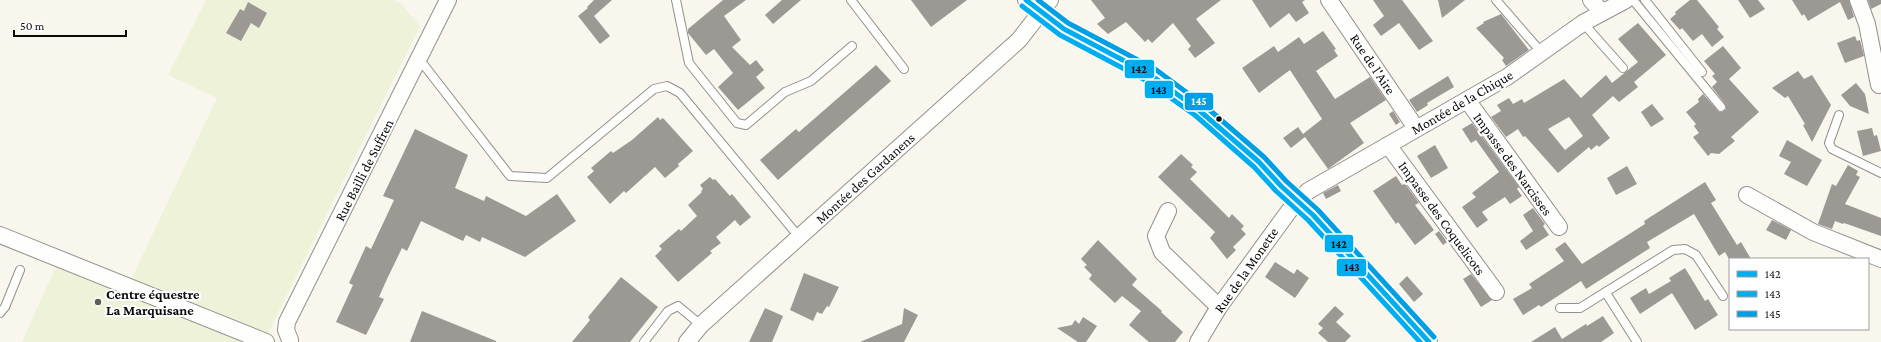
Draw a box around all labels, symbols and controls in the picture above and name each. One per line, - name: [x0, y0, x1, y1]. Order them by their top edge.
- scale bar: [14, 12, 126, 38]
- text: 50 m: [20, 19, 45, 33]
- street label: Rue de l'Aire: [1347, 31, 1399, 97]
- line badge: 142: [1124, 59, 1155, 79]
- text: 142: [1131, 63, 1147, 75]
- street label: Montée de la Chique: [1408, 66, 1516, 138]
- line badge: 143: [1144, 80, 1174, 99]
- text: 143: [1151, 84, 1167, 96]
- line badge: 145: [1184, 92, 1214, 111]
- text: 145: [1191, 95, 1207, 107]
- street label: Impasse des Narcisses: [1470, 109, 1556, 219]
- unlabelled marker: [1214, 114, 1224, 124]
- street label: Rue Bailli de Suffren: [331, 116, 397, 224]
- street label: Montée des Gardanens: [812, 129, 918, 227]
- street label: Impasse des Coquelicots: [1395, 158, 1489, 278]
- street label: Rue de la Monette: [1211, 224, 1281, 316]
- line badge: 142: [1324, 234, 1354, 253]
- text: 142: [1331, 238, 1347, 250]
- line badge: 143: [1336, 258, 1367, 277]
- legend: [1729, 258, 1869, 330]
- text: 143: [1344, 261, 1360, 273]
- text: 142: [1765, 267, 1781, 281]
- place label: Centre équestre La Marquisane: [106, 286, 200, 318]
- text: 143: [1765, 287, 1781, 301]
- marker: Centre équestre La Marquisane: [93, 297, 103, 307]
- text: 145: [1765, 307, 1781, 321]

